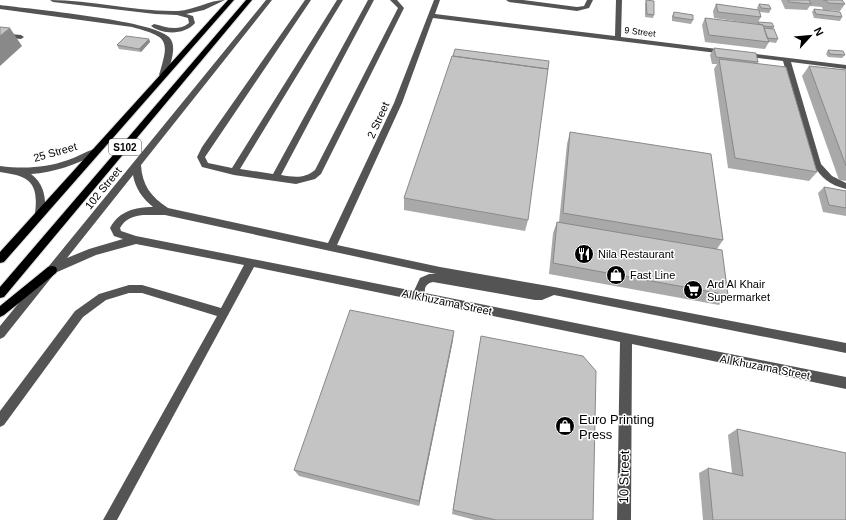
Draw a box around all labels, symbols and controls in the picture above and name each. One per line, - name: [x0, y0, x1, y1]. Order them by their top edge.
- north arrow: [790, 16, 830, 56]
- street label: 9 Street: [624, 25, 657, 39]
- text: N: [812, 25, 826, 38]
- street label: 2 Street: [365, 100, 391, 140]
- road number: S102: [109, 139, 141, 155]
- street label: 25 Street: [32, 140, 78, 164]
- street label: 102 Street: [82, 164, 124, 212]
- restaurant icon: Nila Restaurant: [573, 243, 595, 265]
- place label: Nila Restaurant: [598, 248, 674, 260]
- shop icon: Fast Line: [605, 264, 627, 286]
- place label: Fast Line: [630, 269, 675, 281]
- place label: Ard Al Khair Supermarket: [707, 278, 770, 303]
- supermarket icon: Ard Al Khair Supermarket: [682, 279, 704, 301]
- street label: Al Khuzama Street: [401, 287, 493, 317]
- street label: Al Khuzama Street: [719, 352, 811, 382]
- place label: Euro Printing Press: [579, 412, 654, 442]
- shop icon: Euro Printing Press: [554, 415, 576, 437]
- street label: 10 Street: [616, 450, 632, 504]

